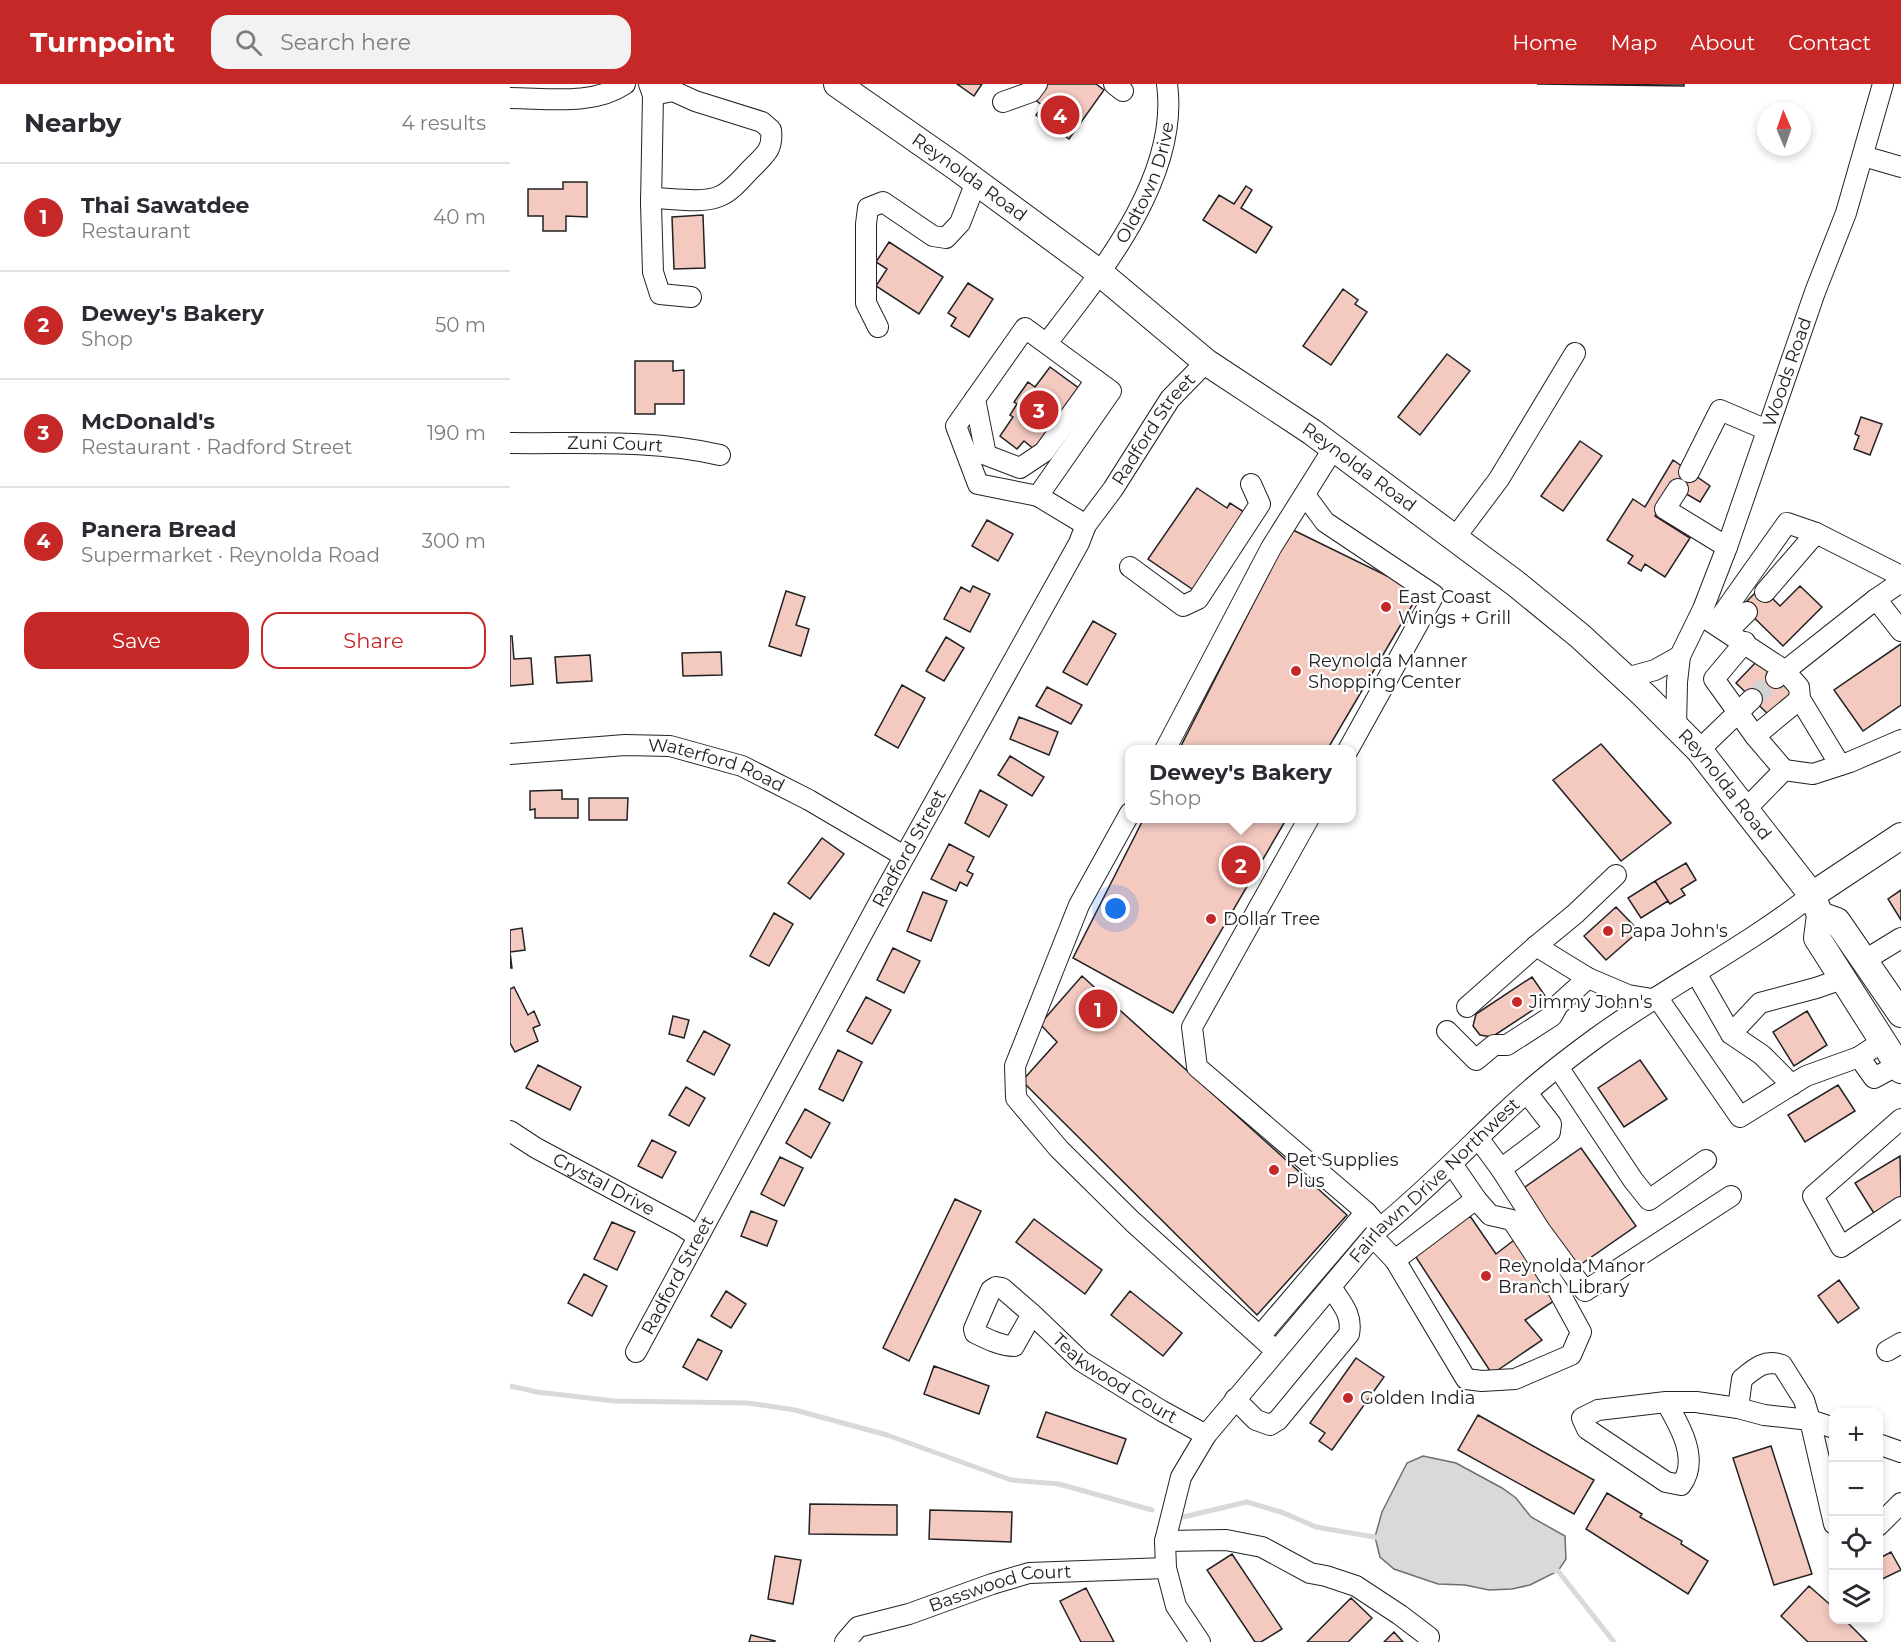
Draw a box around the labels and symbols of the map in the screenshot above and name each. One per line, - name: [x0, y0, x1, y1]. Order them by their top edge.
- pin: 4: [1040, 93, 1080, 138]
- north arrow: [1757, 102, 1811, 156]
- street label: Oldtown Drive: [1111, 120, 1178, 247]
- street label: Reynolda Road: [908, 129, 1031, 226]
- street label: Woods Road: [1758, 314, 1816, 430]
- street label: Radford Street: [1107, 369, 1200, 489]
- pin: 3: [1020, 388, 1058, 432]
- street label: Reynolda Road: [1298, 418, 1420, 517]
- street label: Zuni Court: [567, 432, 664, 457]
- place label: East Coast Wings + Grill: [1398, 586, 1511, 629]
- marker: East Coast Wings + Grill: [1379, 600, 1393, 614]
- place label: Reynolda Manner Shopping Center: [1308, 650, 1468, 693]
- marker: Reynolda Manner Shopping Center: [1289, 664, 1303, 678]
- street label: Reynolda Road: [1673, 724, 1776, 844]
- street label: Waterford Road: [648, 735, 788, 797]
- street label: Radford Street: [868, 785, 951, 911]
- pin: 2: [1222, 842, 1260, 888]
- your location: [1101, 894, 1130, 923]
- place label: Dollar Tree: [1223, 908, 1320, 930]
- marker: Dollar Tree: [1204, 912, 1218, 926]
- place label: Papa John's: [1620, 920, 1728, 942]
- marker: Papa John's: [1601, 924, 1615, 938]
- pin: 1: [1078, 986, 1118, 1032]
- place label: Jimmy John's: [1528, 991, 1652, 1013]
- marker: Jimmy John's: [1510, 995, 1524, 1009]
- street label: Fairlawn Drive Northwest: [1344, 1093, 1524, 1267]
- street label: Crystal Drive: [549, 1148, 659, 1221]
- place label: Pet Supplies Plus: [1286, 1149, 1399, 1192]
- marker: Pet Supplies Plus: [1267, 1163, 1281, 1177]
- street label: Radford Street: [636, 1212, 718, 1339]
- place label: Reynolda Manor Branch Library: [1498, 1255, 1646, 1298]
- marker: Reynolda Manor Branch Library: [1479, 1269, 1493, 1283]
- street label: Teakwood Court: [1048, 1328, 1181, 1428]
- place label: Golden India: [1360, 1387, 1475, 1409]
- marker: Golden India: [1341, 1391, 1355, 1405]
- street label: Basswood Court: [926, 1560, 1072, 1617]

